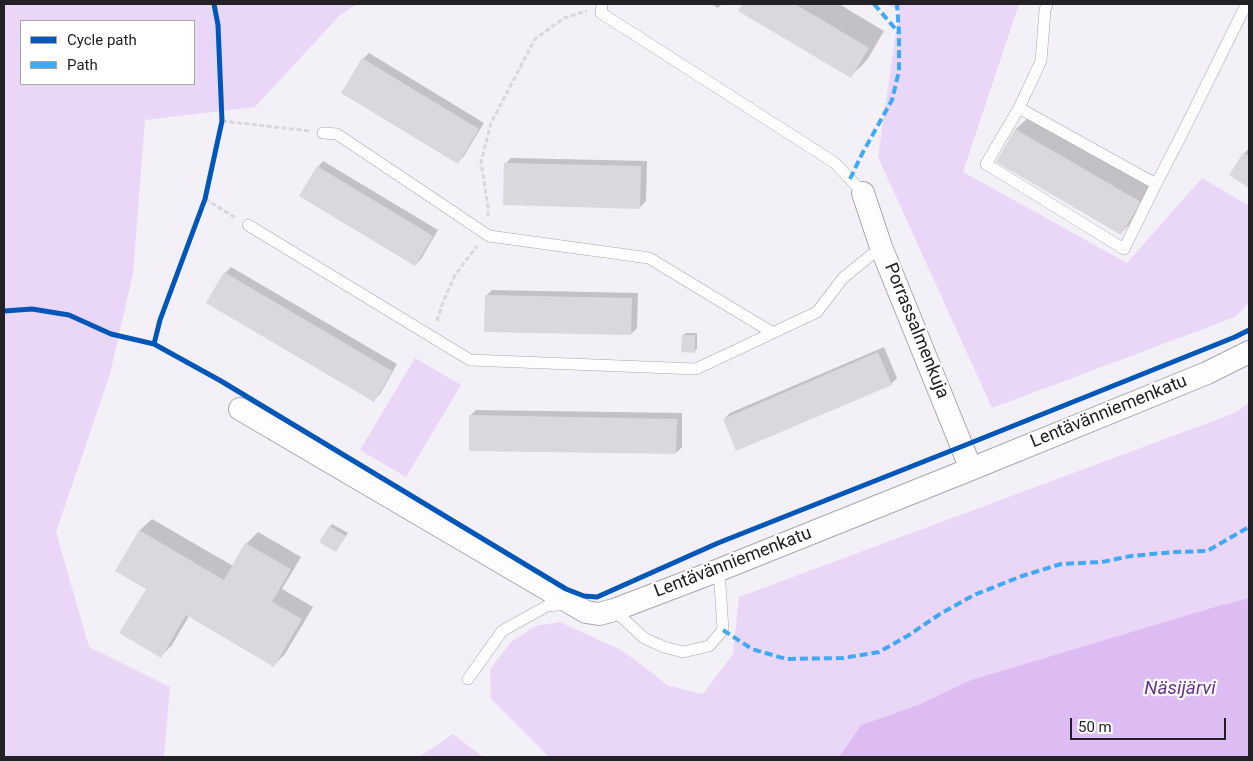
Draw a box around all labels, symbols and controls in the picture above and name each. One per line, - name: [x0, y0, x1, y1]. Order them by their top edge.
- legend: [20, 20, 195, 85]
- text: Cycle path: [67, 31, 137, 49]
- text: Path: [67, 56, 98, 74]
- street label: Porrassalmenkuja: [879, 260, 953, 402]
- street label: Lentävänniemenkatu: [1028, 371, 1190, 453]
- street label: Lentävänniemenkatu: [651, 523, 815, 603]
- water label: Näsijärvi: [1144, 678, 1216, 700]
- scale bar: [1073, 708, 1229, 740]
- text: 50 m: [1078, 718, 1112, 736]

